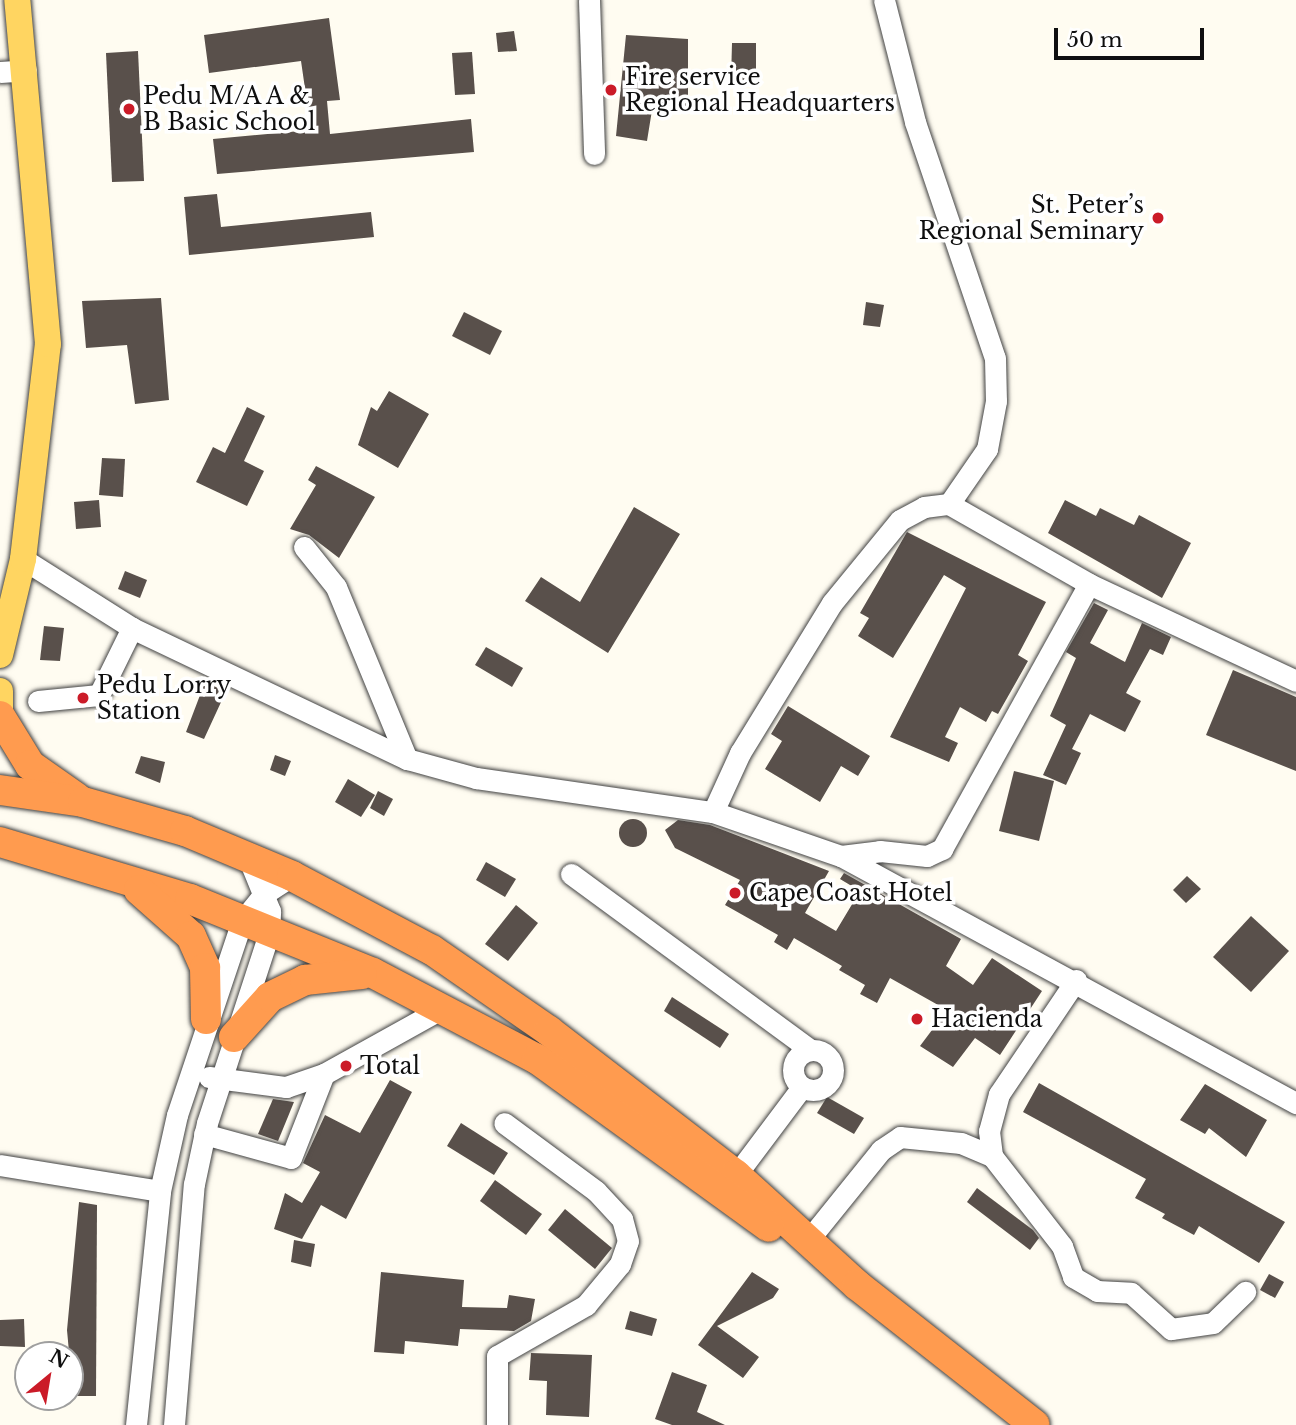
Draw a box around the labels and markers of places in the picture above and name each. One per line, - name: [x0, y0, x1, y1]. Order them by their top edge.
- place label: Fire service Regional Headquarters: [625, 63, 895, 117]
- place label: Pedu M/A A & B Basic School: [143, 82, 315, 136]
- marker: Fire service Regional Headquarters: [603, 82, 619, 98]
- marker: Pedu M/A A & B Basic School: [121, 101, 137, 117]
- place label: St. Peter’s Regional Seminary: [919, 191, 1144, 245]
- marker: St. Peter’s Regional Seminary: [1150, 210, 1166, 226]
- place label: Pedu Lorry Station: [97, 671, 231, 725]
- marker: Pedu Lorry Station: [75, 690, 91, 706]
- place label: Cape Coast Hotel: [749, 879, 953, 907]
- marker: Cape Coast Hotel: [727, 885, 743, 901]
- place label: Hacienda: [931, 1005, 1042, 1033]
- marker: Hacienda: [909, 1011, 925, 1027]
- place label: Total: [360, 1052, 420, 1080]
- marker: Total: [338, 1058, 354, 1074]

